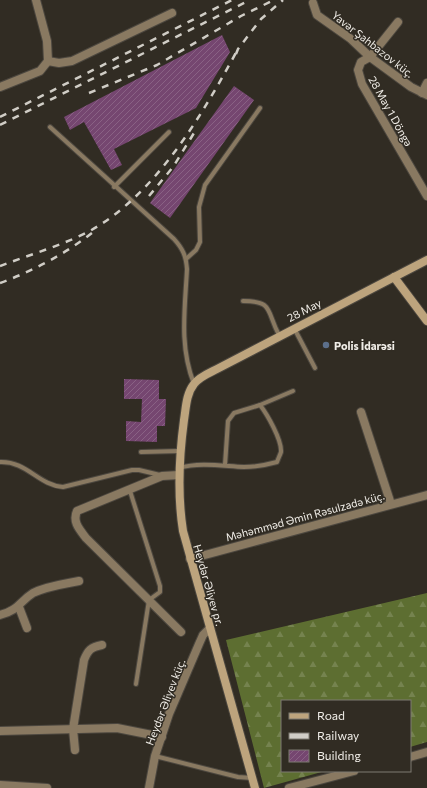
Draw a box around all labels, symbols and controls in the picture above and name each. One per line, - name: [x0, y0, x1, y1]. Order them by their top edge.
- street label: Yavər Şahbazov küç.: [330, 8, 417, 80]
- street label: 28 May 1 Döngə: [366, 74, 416, 149]
- street label: 28 May: [285, 296, 324, 324]
- place label: Polis İdarəsi: [334, 339, 395, 352]
- marker: Polis İdarəsi: [321, 340, 331, 350]
- street label: Məhəmməd Əmin Rəsulzadə küç.: [224, 488, 386, 543]
- street label: Heydər Əliyev pr.: [191, 543, 227, 628]
- street label: Heydər Əliyev küç.: [143, 657, 188, 747]
- legend: [281, 700, 411, 772]
- text: Road: [317, 708, 345, 722]
- text: Railway: [317, 728, 359, 742]
- text: Building: [317, 748, 361, 762]

